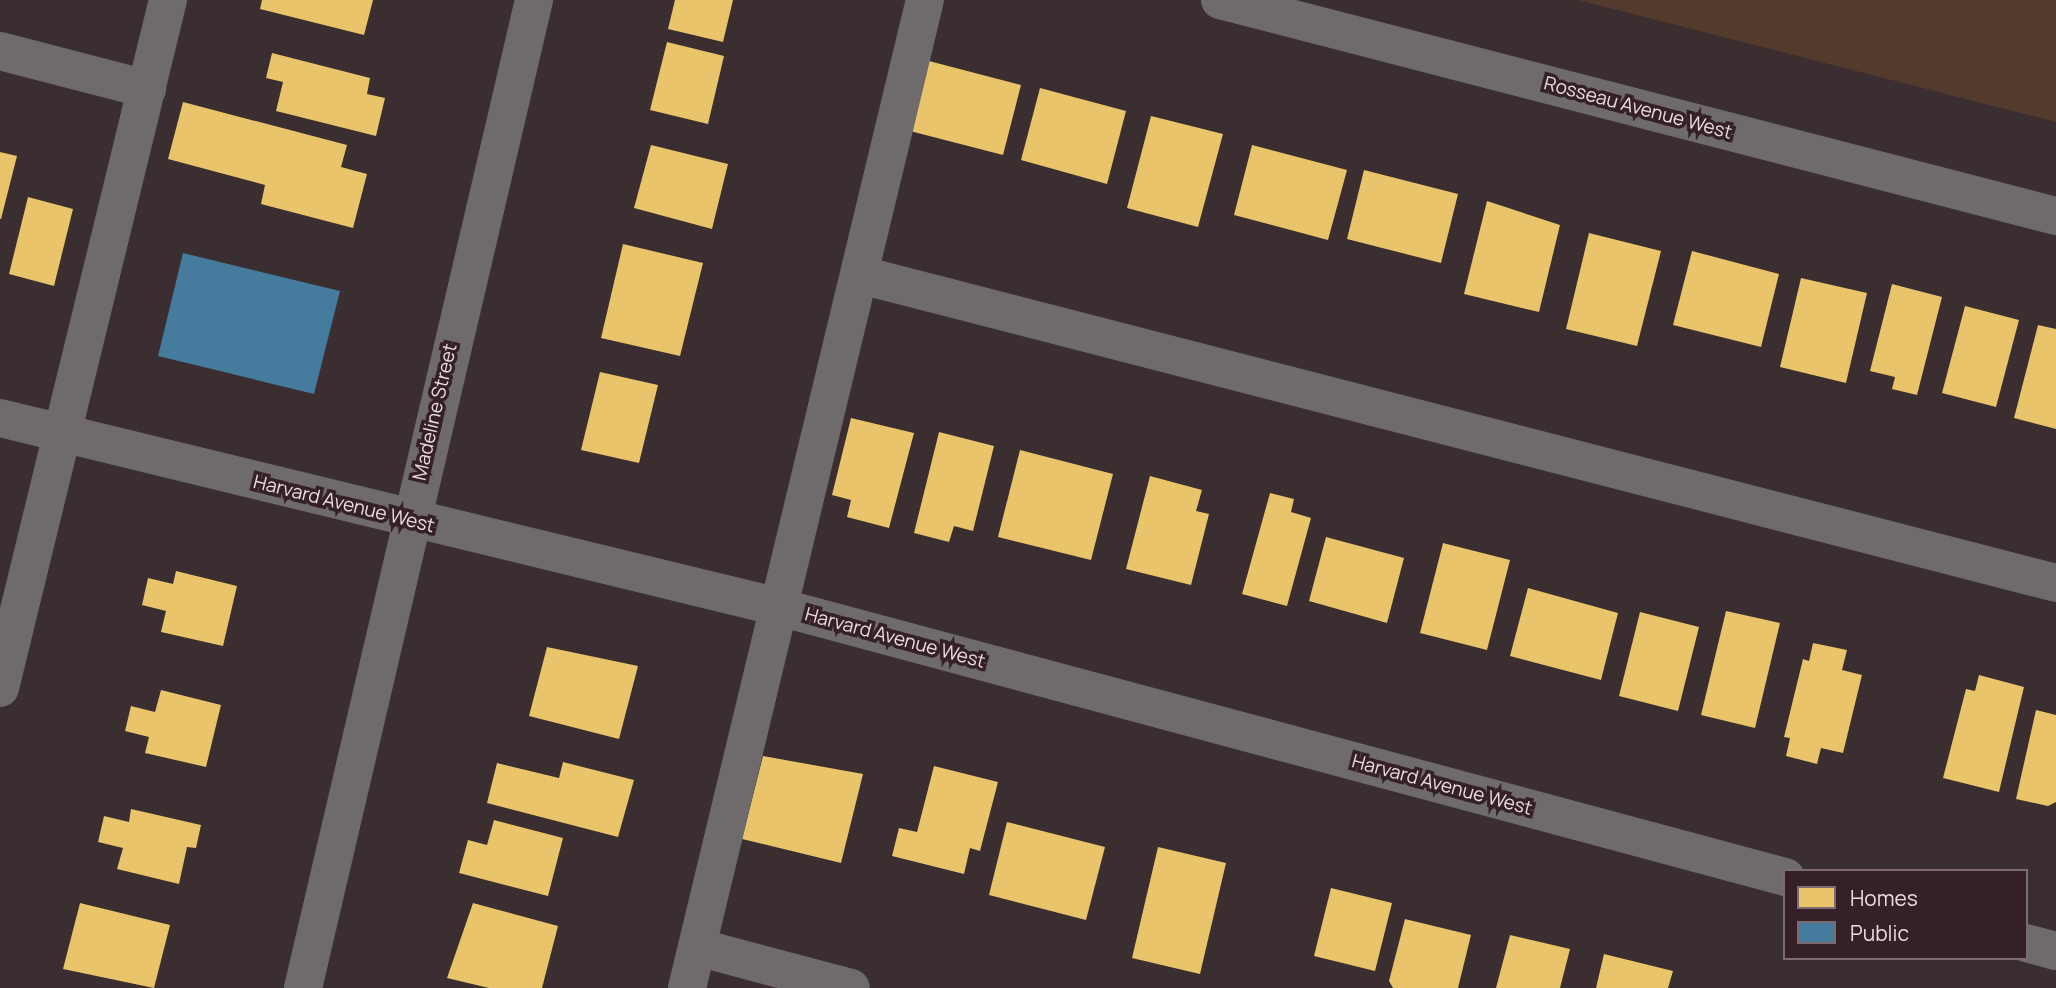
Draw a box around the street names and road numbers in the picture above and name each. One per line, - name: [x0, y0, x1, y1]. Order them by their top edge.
- street label: Rosseau Avenue West: [1541, 72, 1735, 144]
- street label: Madeline Street: [408, 341, 462, 483]
- street label: Harvard Avenue West: [251, 470, 437, 538]
- street label: Harvard Avenue West: [802, 603, 988, 673]
- street label: Harvard Avenue West: [1349, 750, 1535, 820]

